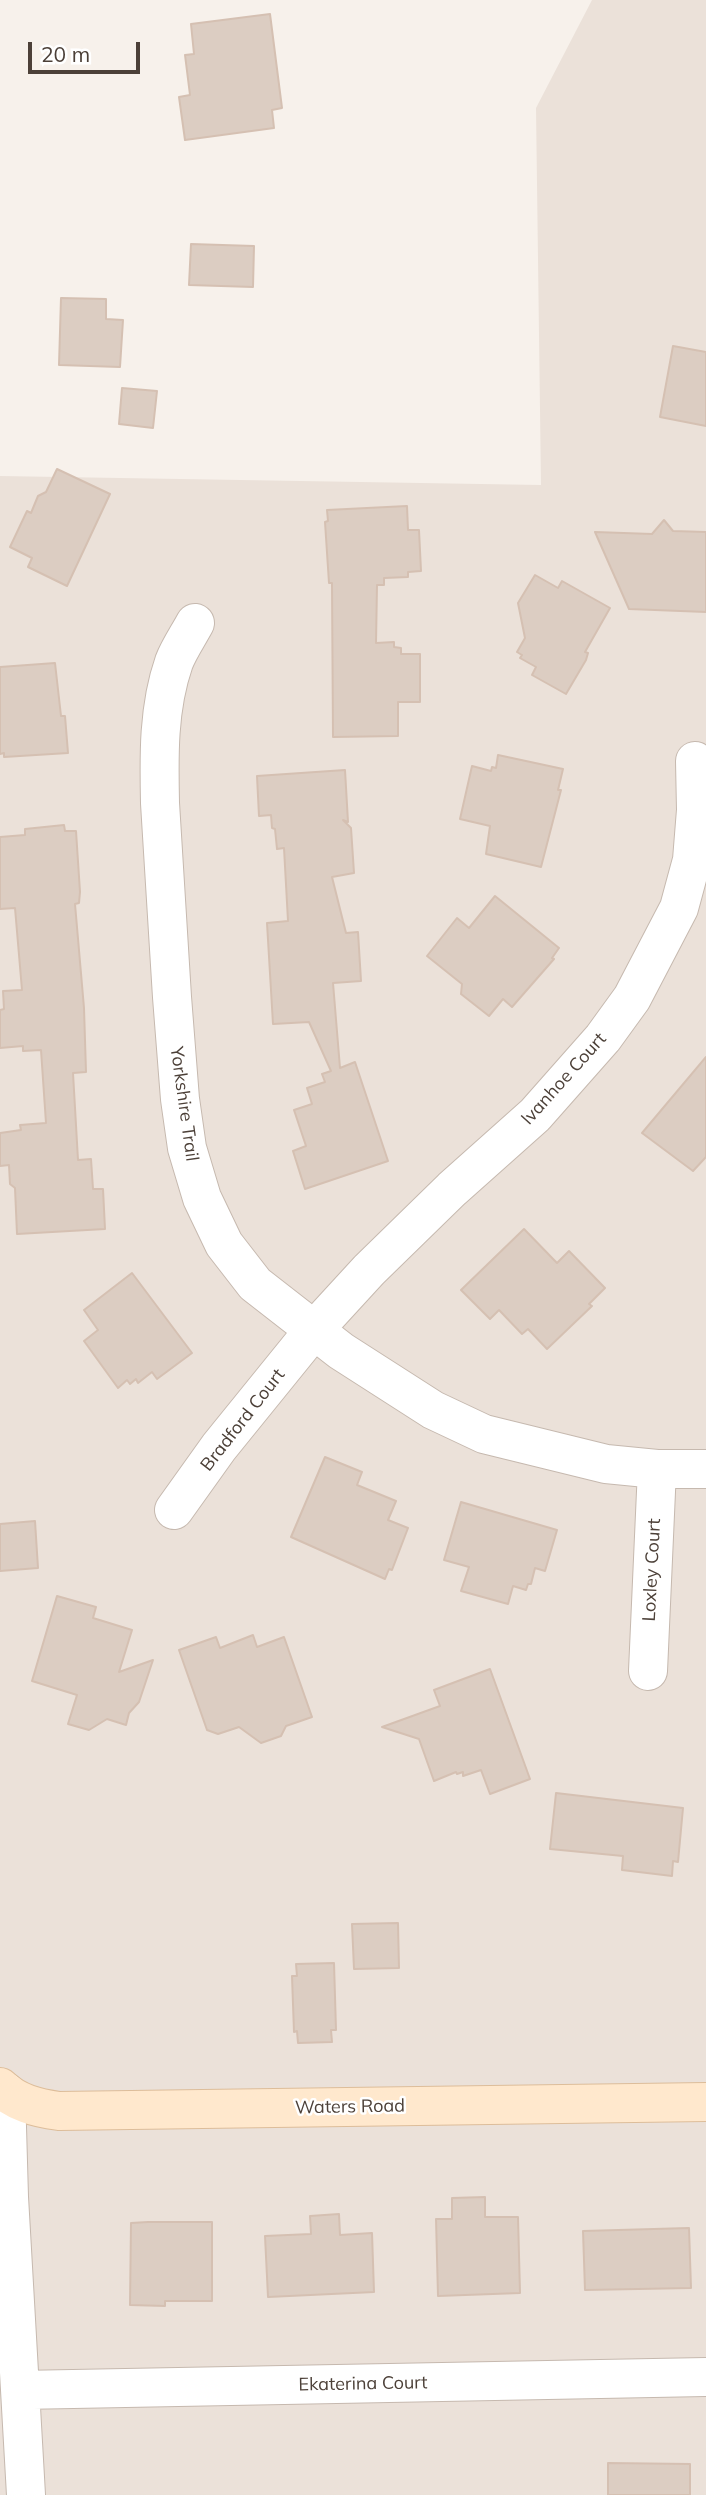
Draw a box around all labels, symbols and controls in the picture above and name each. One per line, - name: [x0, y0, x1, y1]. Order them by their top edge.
- scale bar: [32, 28, 144, 72]
- text: 20 m: [41, 41, 90, 67]
- street label: Ivanhoe Court: [517, 1029, 611, 1129]
- street label: Yorkshire Trail: [165, 1045, 203, 1163]
- street label: Bradford Court: [196, 1365, 290, 1475]
- street label: Loxley Court: [639, 1518, 665, 1622]
- street label: Waters Road: [295, 2095, 405, 2119]
- street label: Ekaterina Court: [298, 2372, 428, 2396]

